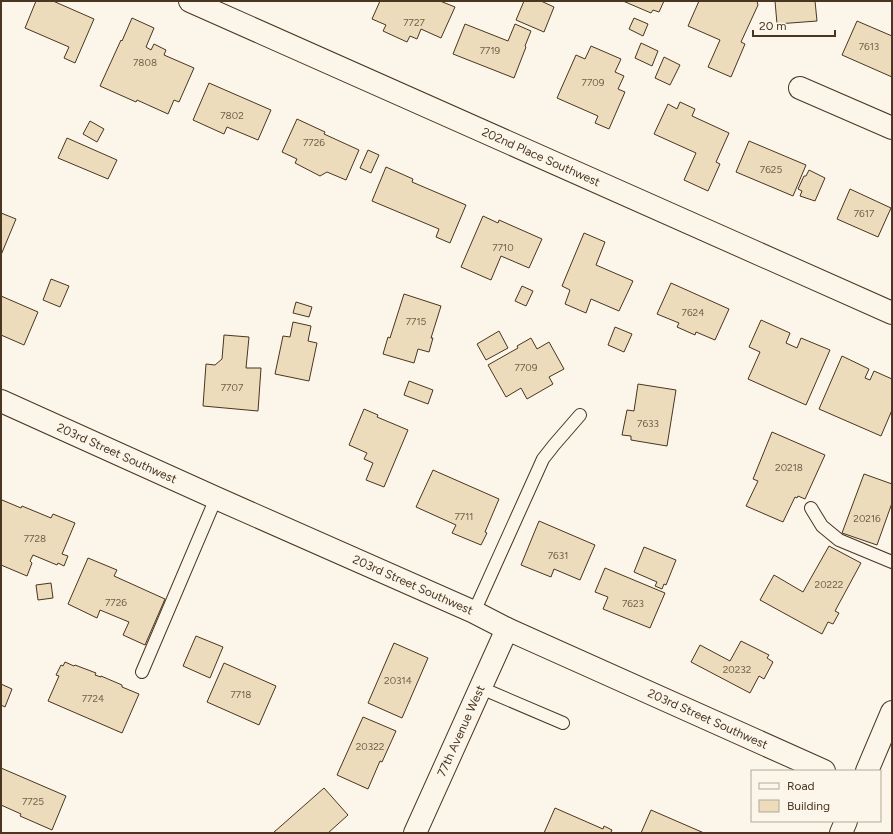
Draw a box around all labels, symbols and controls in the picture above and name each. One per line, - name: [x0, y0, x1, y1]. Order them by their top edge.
- scale bar: [753, 12, 835, 38]
- house number: 7727: [403, 16, 425, 29]
- text: 20 m: [759, 19, 787, 33]
- house number: 7613: [859, 40, 879, 53]
- house number: 7719: [480, 44, 501, 57]
- house number: 7808: [133, 56, 157, 69]
- house number: 7709: [582, 76, 605, 89]
- house number: 7802: [220, 109, 244, 122]
- street label: 202nd Place Southwest: [480, 125, 603, 189]
- house number: 7726: [303, 136, 325, 149]
- house number: 7625: [760, 163, 782, 176]
- house number: 7617: [854, 207, 875, 220]
- house number: 7710: [492, 241, 514, 254]
- house number: 7624: [682, 306, 704, 319]
- house number: 7715: [406, 315, 427, 328]
- house number: 7709: [515, 361, 538, 374]
- house number: 7707: [221, 381, 244, 394]
- house number: 7633: [637, 417, 659, 430]
- street label: 203rd Street Southwest: [55, 420, 179, 486]
- house number: 20218: [775, 461, 803, 474]
- house number: 7711: [455, 510, 474, 523]
- house number: 20216: [853, 512, 881, 525]
- house number: 7728: [24, 532, 46, 545]
- house number: 7631: [548, 549, 568, 562]
- street label: 203rd Street Southwest: [351, 552, 475, 618]
- house number: 20222: [815, 578, 843, 591]
- house number: 7726: [105, 596, 127, 609]
- house number: 7623: [622, 597, 644, 610]
- house number: 20232: [723, 663, 751, 676]
- house number: 20314: [384, 674, 412, 687]
- street label: 77th Avenue West: [434, 683, 488, 779]
- street label: 203rd Street Southwest: [646, 686, 770, 752]
- house number: 7718: [230, 688, 252, 701]
- house number: 7724: [82, 692, 104, 705]
- house number: 20322: [356, 740, 384, 753]
- legend: [751, 770, 881, 822]
- text: Road: [787, 779, 815, 793]
- house number: 7725: [22, 795, 44, 808]
- text: Building: [787, 799, 830, 813]

